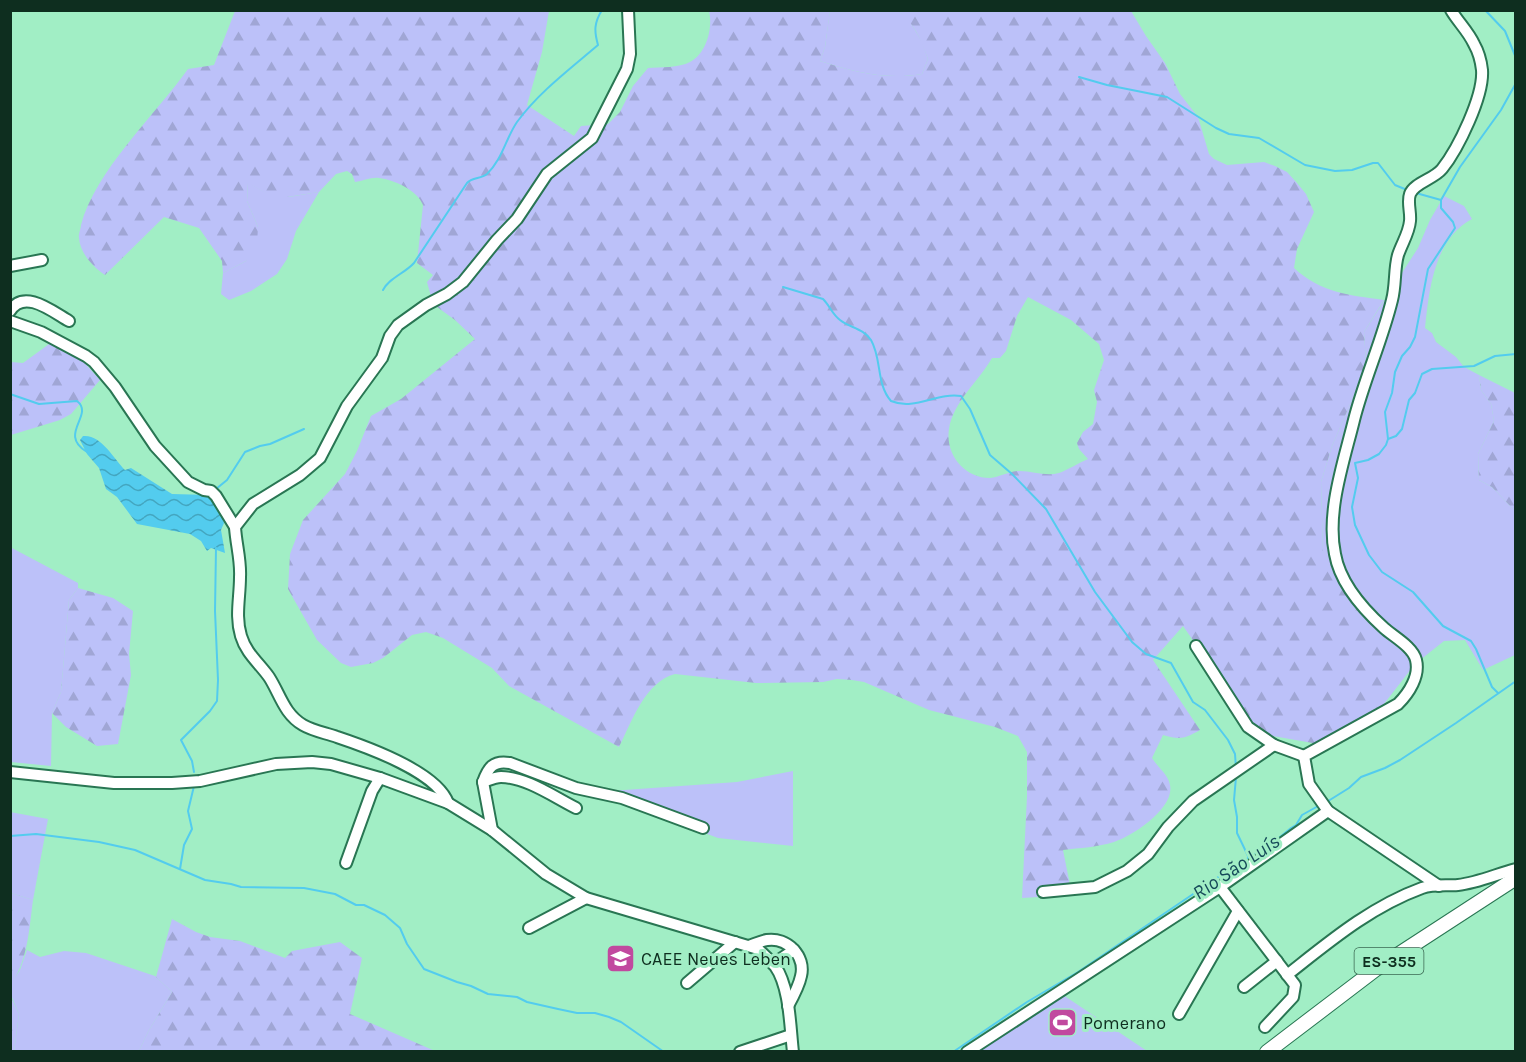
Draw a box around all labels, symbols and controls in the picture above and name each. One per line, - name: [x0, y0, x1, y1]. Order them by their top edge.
- water label: Rio São Luís: [1188, 830, 1284, 904]
- school or university icon: CAEE Neues Leben: [604, 943, 636, 975]
- place label: CAEE Neues Leben: [641, 948, 791, 970]
- road number: ES-355: [1354, 948, 1424, 974]
- sports icon: Pomerano: [1046, 1007, 1078, 1039]
- place label: Pomerano: [1083, 1012, 1166, 1034]

